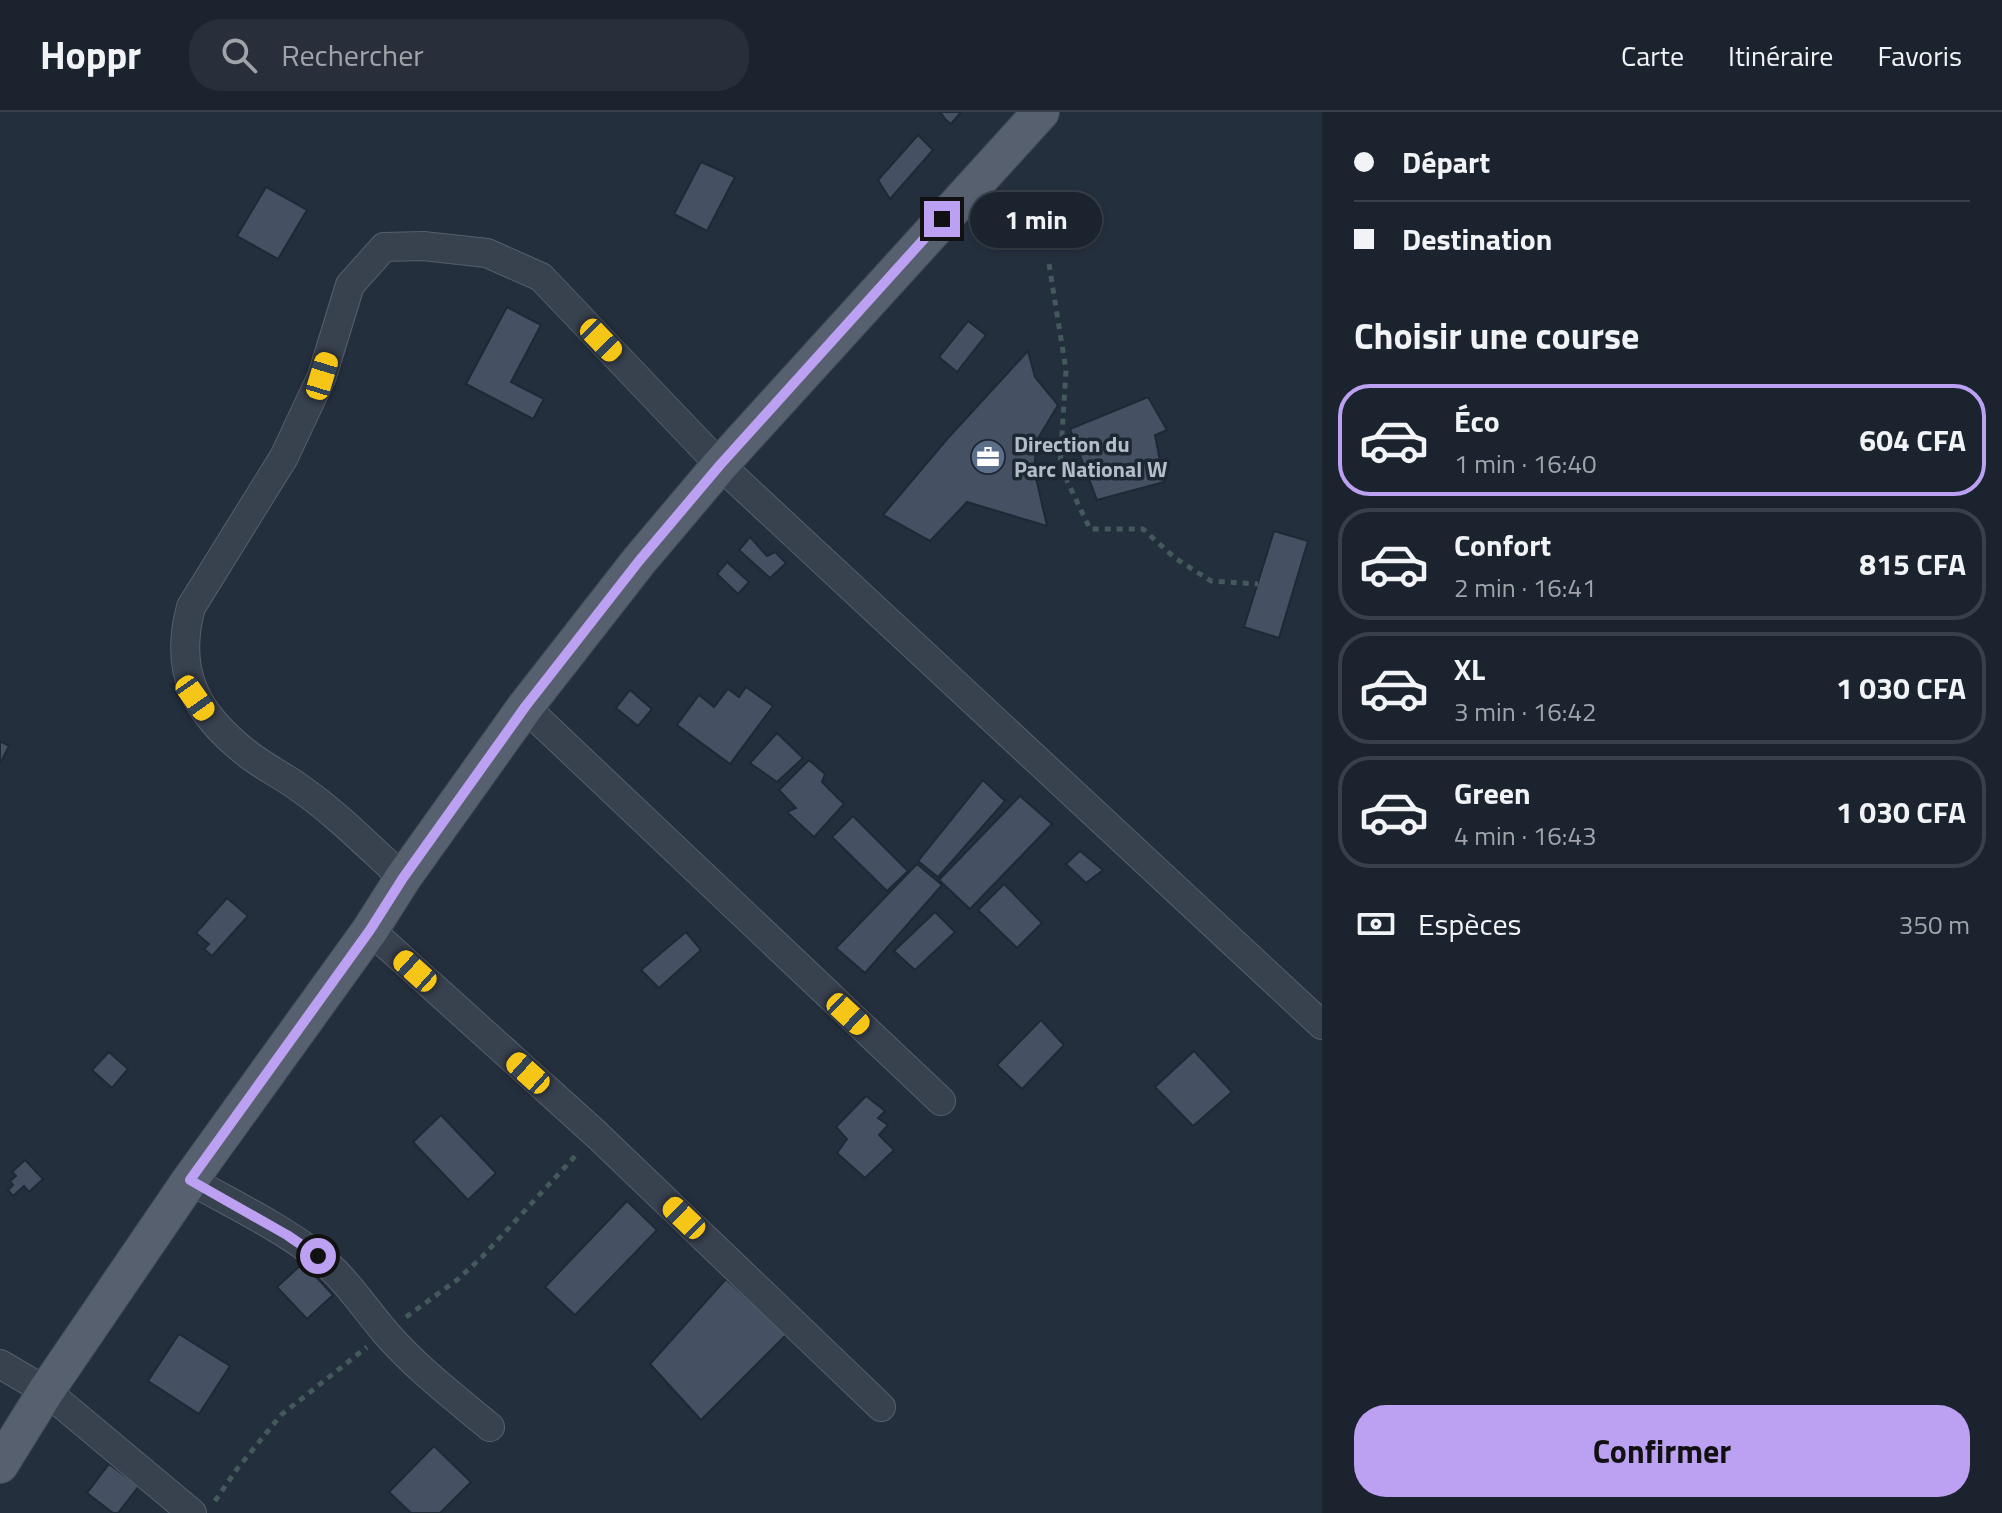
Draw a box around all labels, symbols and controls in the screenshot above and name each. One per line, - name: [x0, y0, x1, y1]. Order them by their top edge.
- search box: [189, 19, 749, 91]
- text: Hoppr: [40, 26, 141, 84]
- text: Rechercher: [281, 32, 424, 78]
- icon: search: [217, 33, 261, 77]
- text: Carte: [1621, 34, 1684, 77]
- text: Itinéraire: [1728, 34, 1833, 77]
- text: Favoris: [1877, 34, 1962, 77]
- text: Départ: [1402, 139, 1490, 185]
- callout: 1 min: [970, 191, 1102, 247]
- text: 1 min: [1004, 200, 1068, 239]
- route end: [924, 201, 960, 237]
- text: Destination: [1402, 216, 1552, 262]
- text: Choisir une course: [1354, 308, 1639, 363]
- car: [576, 314, 626, 366]
- car: [304, 350, 340, 402]
- text: Éco: [1454, 398, 1500, 444]
- icon: car: [1358, 404, 1430, 476]
- text: 604 CFA: [1859, 417, 1966, 463]
- place label: Direction du Parc National W: [1014, 427, 1168, 486]
- office icon: Direction du Parc National W: [969, 438, 1007, 476]
- text: 1 min · 16:40: [1454, 444, 1597, 483]
- text: Confort: [1454, 522, 1551, 568]
- icon: car: [1358, 528, 1430, 600]
- text: 815 CFA: [1859, 541, 1966, 587]
- text: 2 min · 16:41: [1454, 568, 1597, 607]
- text: XL: [1454, 646, 1485, 692]
- icon: car: [1358, 652, 1430, 724]
- text: 1 030 CFA: [1836, 665, 1966, 711]
- car: [171, 671, 219, 725]
- text: 3 min · 16:42: [1454, 692, 1597, 731]
- text: Green: [1454, 770, 1531, 816]
- icon: car: [1358, 776, 1430, 848]
- text: 1 030 CFA: [1836, 789, 1966, 835]
- text: 4 min · 16:43: [1454, 816, 1597, 855]
- text: Espèces: [1418, 901, 1522, 947]
- icon: cash: [1354, 902, 1398, 946]
- text: 350 m: [1899, 905, 1970, 944]
- car: [389, 946, 441, 996]
- car: [822, 989, 874, 1039]
- car: [502, 1048, 554, 1098]
- car: [658, 1193, 710, 1243]
- route start: [300, 1238, 336, 1274]
- button: Confirmer: [1354, 1405, 1970, 1497]

